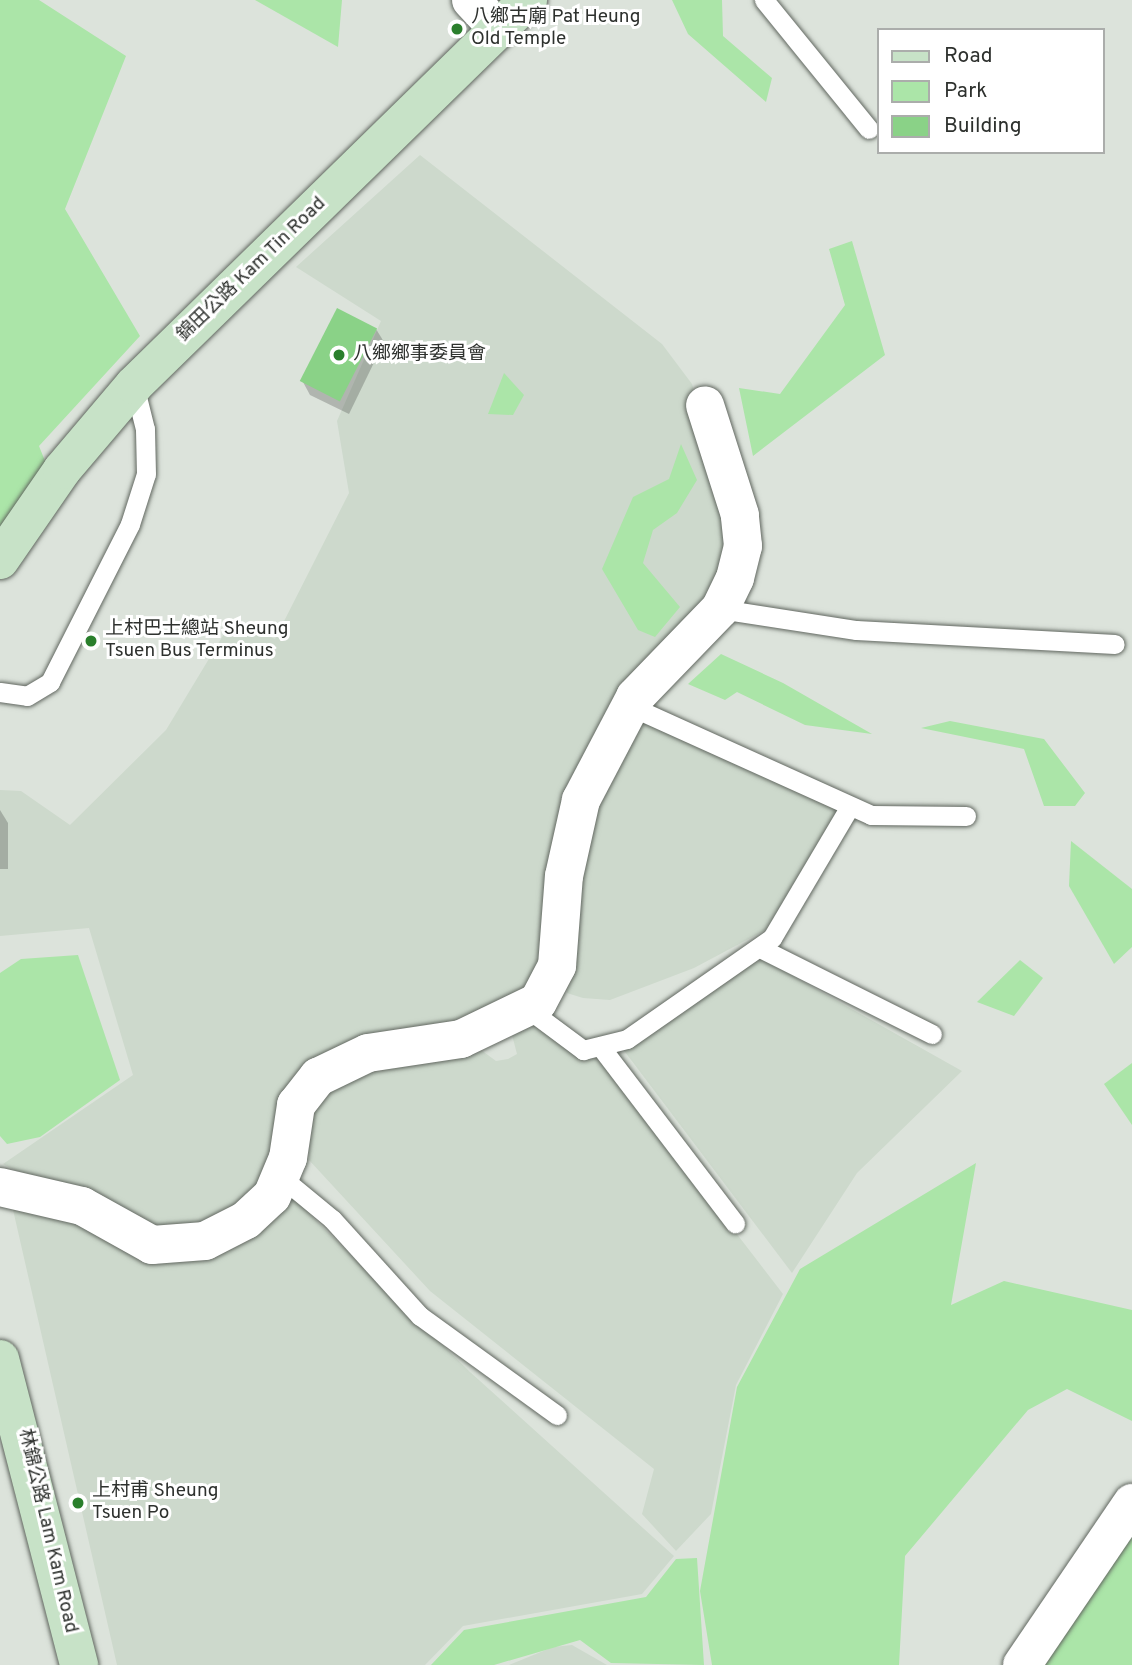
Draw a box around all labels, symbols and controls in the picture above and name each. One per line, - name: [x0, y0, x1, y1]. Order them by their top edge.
- place label: 八鄉古廟 Pat Heung Old Temple: [471, 7, 640, 51]
- marker: 八鄉古廟 Pat Heung Old Temple: [449, 21, 465, 37]
- legend: [876, 28, 1104, 154]
- text: Road: [944, 43, 993, 70]
- text: Park: [944, 78, 987, 105]
- text: Building: [944, 113, 1022, 140]
- street label: 錦田公路 Kam Tin Road: [173, 193, 331, 347]
- place label: 八鄉鄉事委員會: [353, 344, 486, 366]
- marker: 八鄉鄉事委員會: [331, 347, 347, 363]
- place label: 上村巴士總站 Sheung Tsuen Bus Terminus: [105, 619, 289, 663]
- marker: 上村巴士總站 Sheung Tsuen Bus Terminus: [83, 633, 99, 649]
- street label: 林錦公路 Lam Kam Road: [12, 1427, 82, 1635]
- place label: 上村甫 Sheung Tsuen Po: [92, 1481, 219, 1525]
- marker: 上村甫 Sheung Tsuen Po: [70, 1495, 86, 1511]

